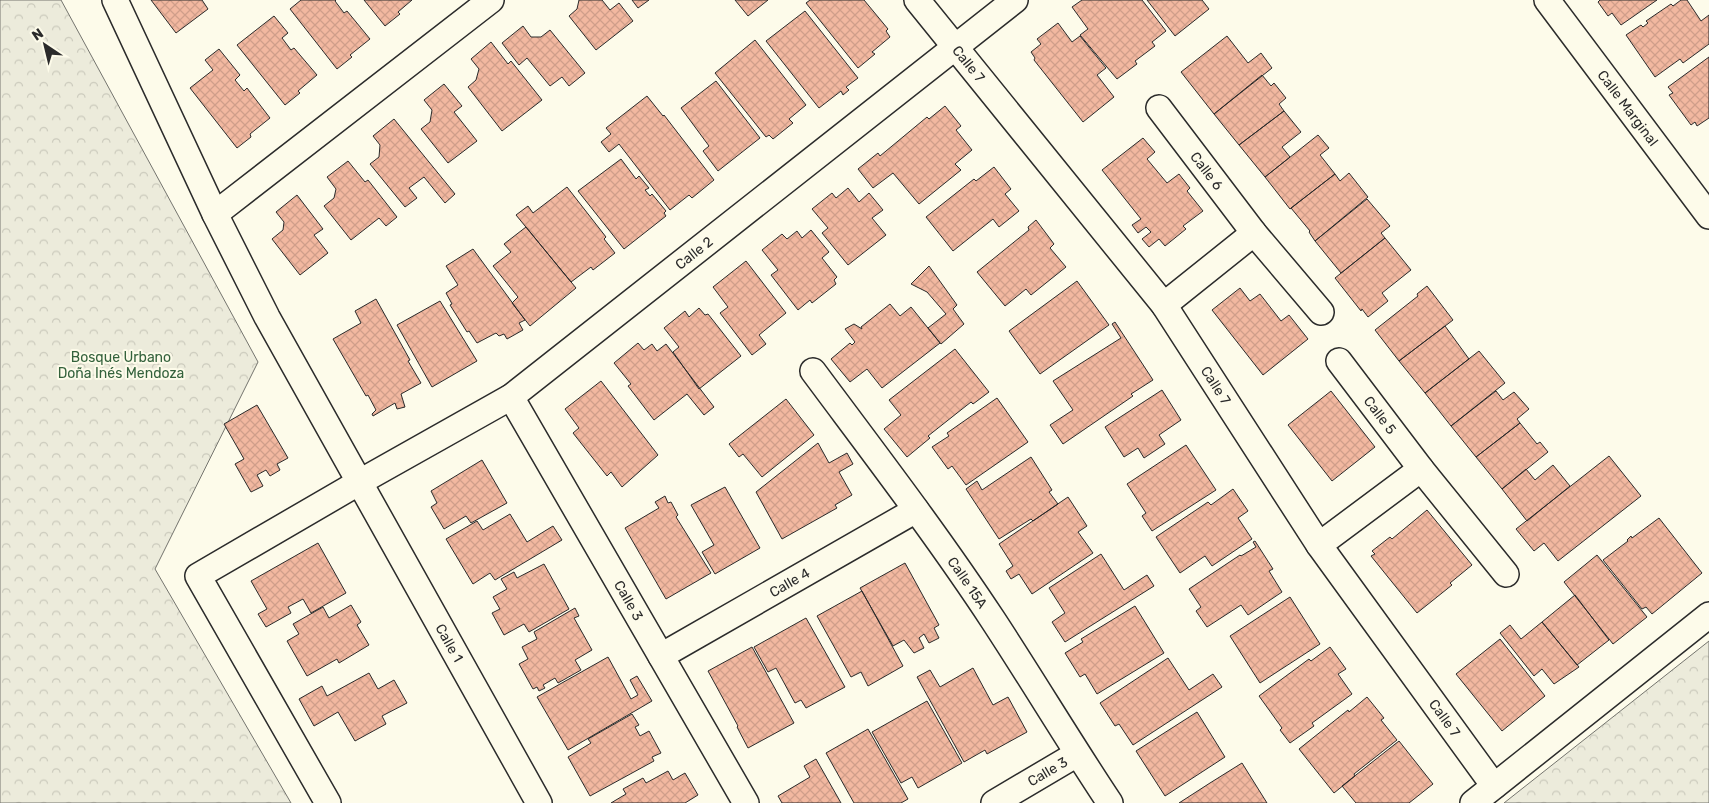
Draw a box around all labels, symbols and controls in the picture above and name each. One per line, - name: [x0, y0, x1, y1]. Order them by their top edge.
- north arrow: [20, 20, 70, 70]
- text: N: [29, 25, 47, 45]
- street label: Calle 7: [948, 42, 988, 86]
- street label: Calle Marginal: [1594, 67, 1662, 150]
- street label: Calle 6: [1186, 149, 1226, 194]
- street label: Calle 2: [672, 233, 717, 273]
- park label: Bosque Urbano Doña Inés Mendoza: [58, 349, 184, 382]
- street label: Calle 7: [1197, 363, 1234, 408]
- street label: Calle 5: [1360, 393, 1400, 438]
- street label: Calle 15A: [944, 554, 991, 612]
- street label: Calle 4: [766, 564, 813, 601]
- street label: Calle 3: [610, 578, 647, 624]
- street label: Calle 1: [431, 621, 466, 665]
- street label: Calle 7: [1425, 696, 1464, 740]
- street label: Calle 3: [1025, 754, 1071, 790]

